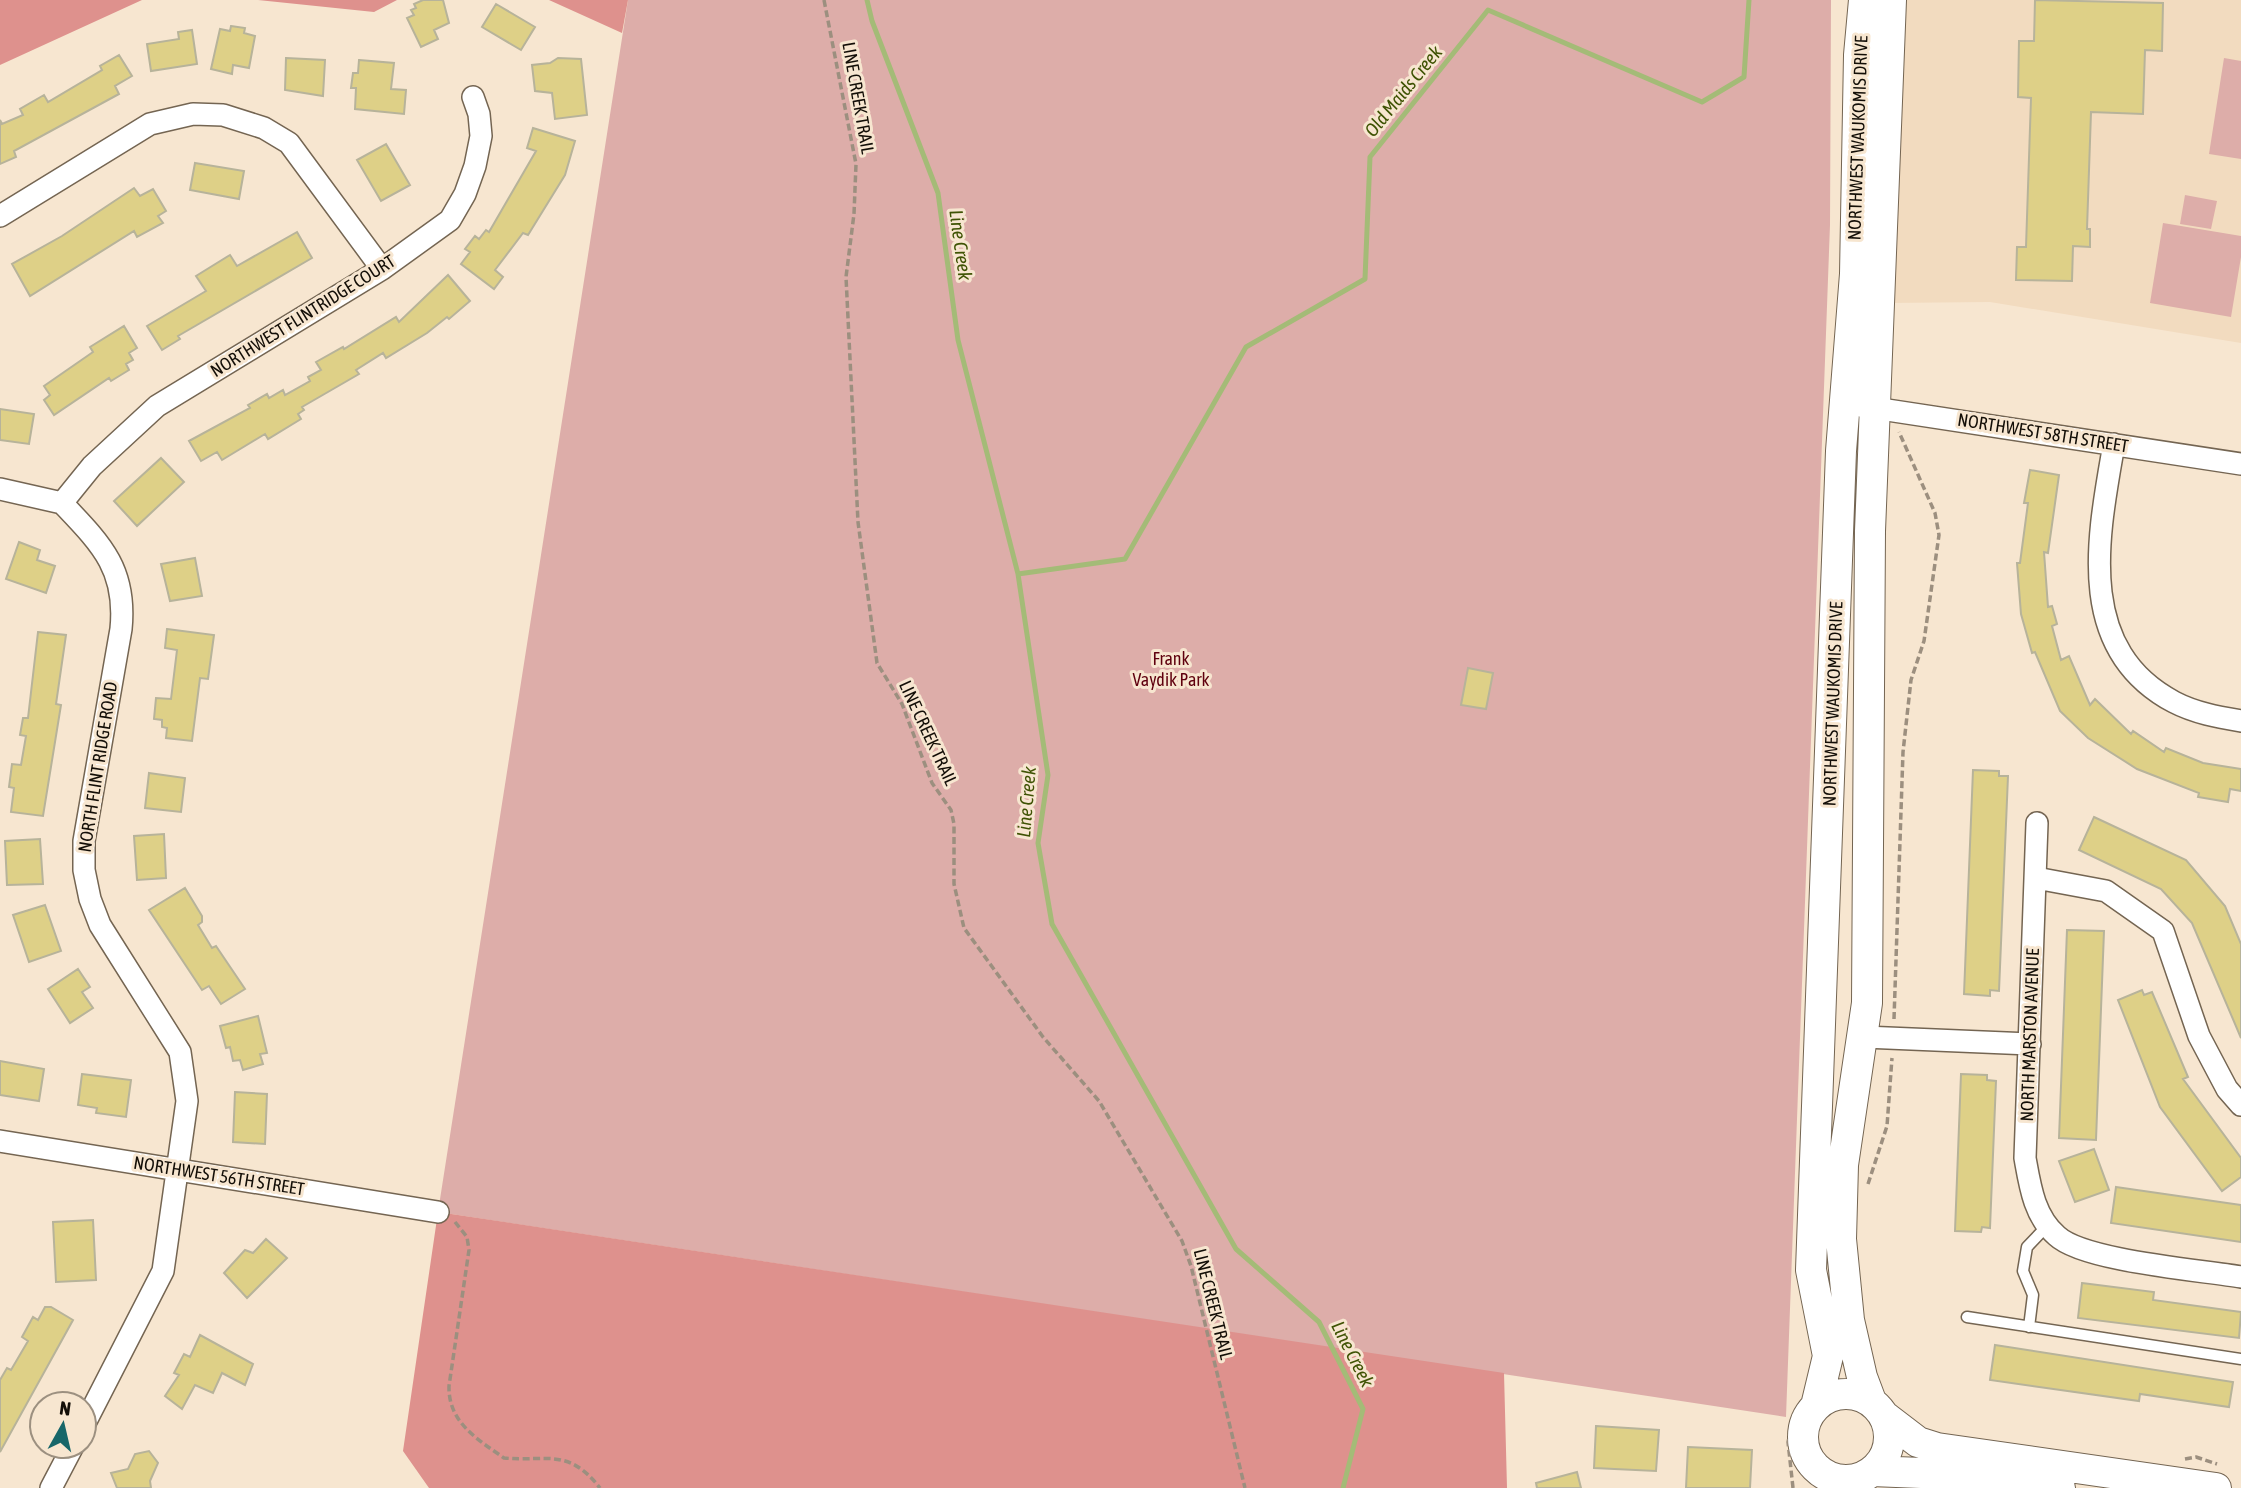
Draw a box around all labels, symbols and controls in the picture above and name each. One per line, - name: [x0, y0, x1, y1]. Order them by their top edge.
- street label: NORTHWEST WAUKOMIS DRIVE: [1843, 35, 1872, 241]
- street label: LINE CREEK TRAIL: [838, 40, 879, 156]
- water label: Old Maids Creek: [1360, 41, 1447, 141]
- water label: Line Creek: [945, 208, 977, 282]
- street label: NORTHWEST FLINTRIDGE COURT: [207, 250, 399, 381]
- street label: NORTHWEST 58TH STREET: [1956, 409, 2130, 456]
- street label: NORTHWEST WAUKOMIS DRIVE: [1818, 601, 1847, 807]
- park label: Frank Vaydik Park: [1132, 648, 1210, 690]
- street label: LINE CREEK TRAIL: [895, 677, 962, 789]
- street label: NORTH FLINT RIDGE ROAD: [74, 680, 121, 854]
- water label: Line Creek: [1012, 765, 1040, 838]
- street label: NORTH MARSTON AVENUE: [2016, 948, 2043, 1122]
- street label: NORTHWEST 56TH STREET: [132, 1152, 306, 1199]
- street label: LINE CREEK TRAIL: [1190, 1246, 1237, 1361]
- water label: Line Creek: [1327, 1317, 1379, 1391]
- north arrow: [28, 1390, 98, 1460]
- text: N: [58, 1396, 72, 1420]

